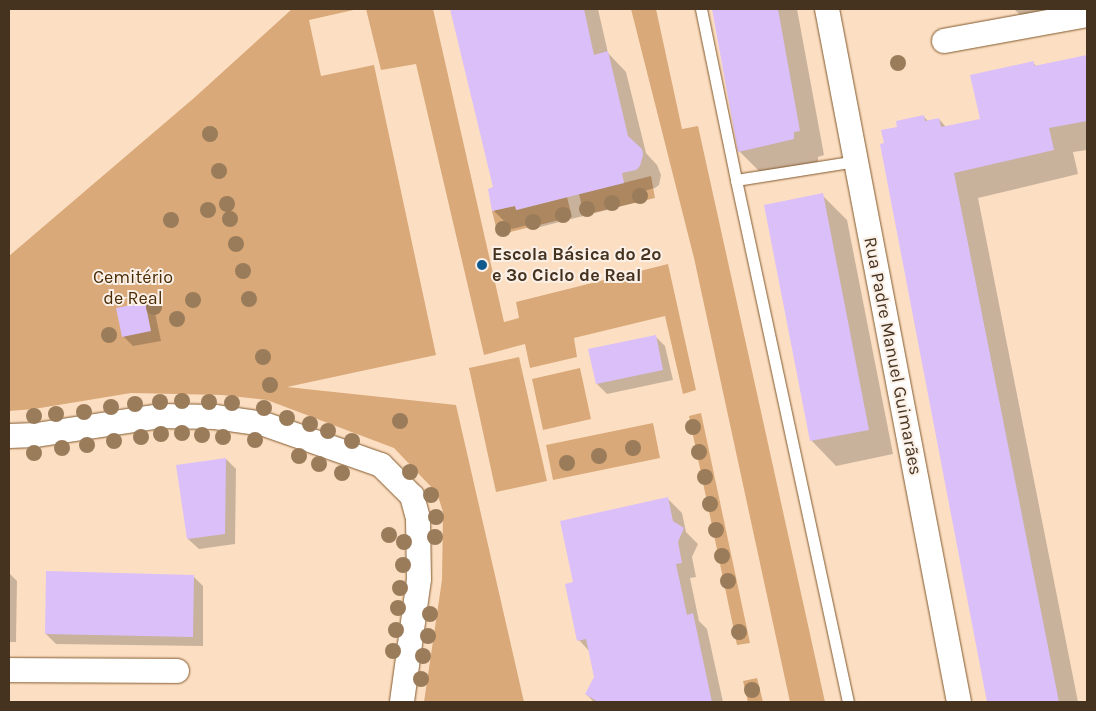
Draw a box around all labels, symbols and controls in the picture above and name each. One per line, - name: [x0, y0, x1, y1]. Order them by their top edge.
- street label: Rua Padre Manuel Guimarães: [859, 235, 927, 477]
- place label: Escola Básica do 2º e 3º Ciclo de Real: [492, 244, 661, 286]
- marker: Escola Básica do 2º e 3º Ciclo de Real: [476, 259, 488, 271]
- park label: Cemitério de Real: [93, 267, 173, 310]

